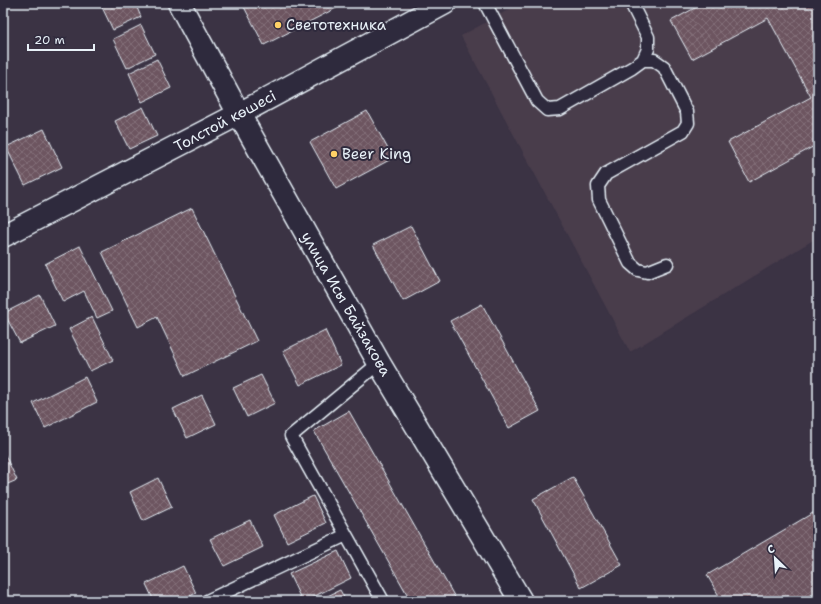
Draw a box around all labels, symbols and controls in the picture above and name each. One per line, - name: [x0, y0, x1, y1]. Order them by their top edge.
- place label: Светотехника: [286, 15, 387, 35]
- marker: Светотехника: [273, 20, 283, 30]
- scale bar: [28, 26, 94, 52]
- text: 20 m: [34, 32, 65, 48]
- street label: Толстой көшесі: [171, 86, 279, 156]
- place label: Beer King: [342, 144, 411, 164]
- marker: Beer King: [329, 149, 339, 159]
- street label: улица Исы Байзакова: [296, 228, 396, 380]
- north arrow: [755, 538, 795, 578]
- text: С: [765, 541, 777, 558]

